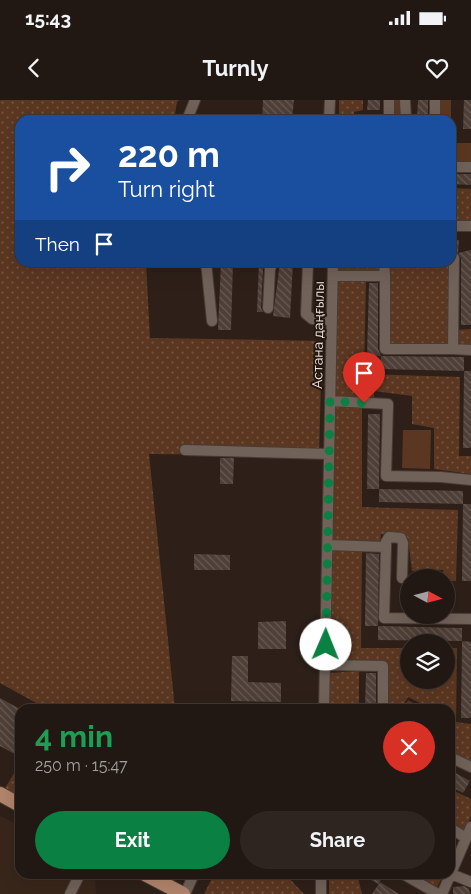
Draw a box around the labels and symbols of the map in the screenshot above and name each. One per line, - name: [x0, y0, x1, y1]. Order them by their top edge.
- street label: Астана даңғылы: [309, 281, 327, 389]
- pin: [343, 352, 385, 403]
- north arrow: [400, 569, 455, 624]
- position arrow: [299, 618, 351, 670]

